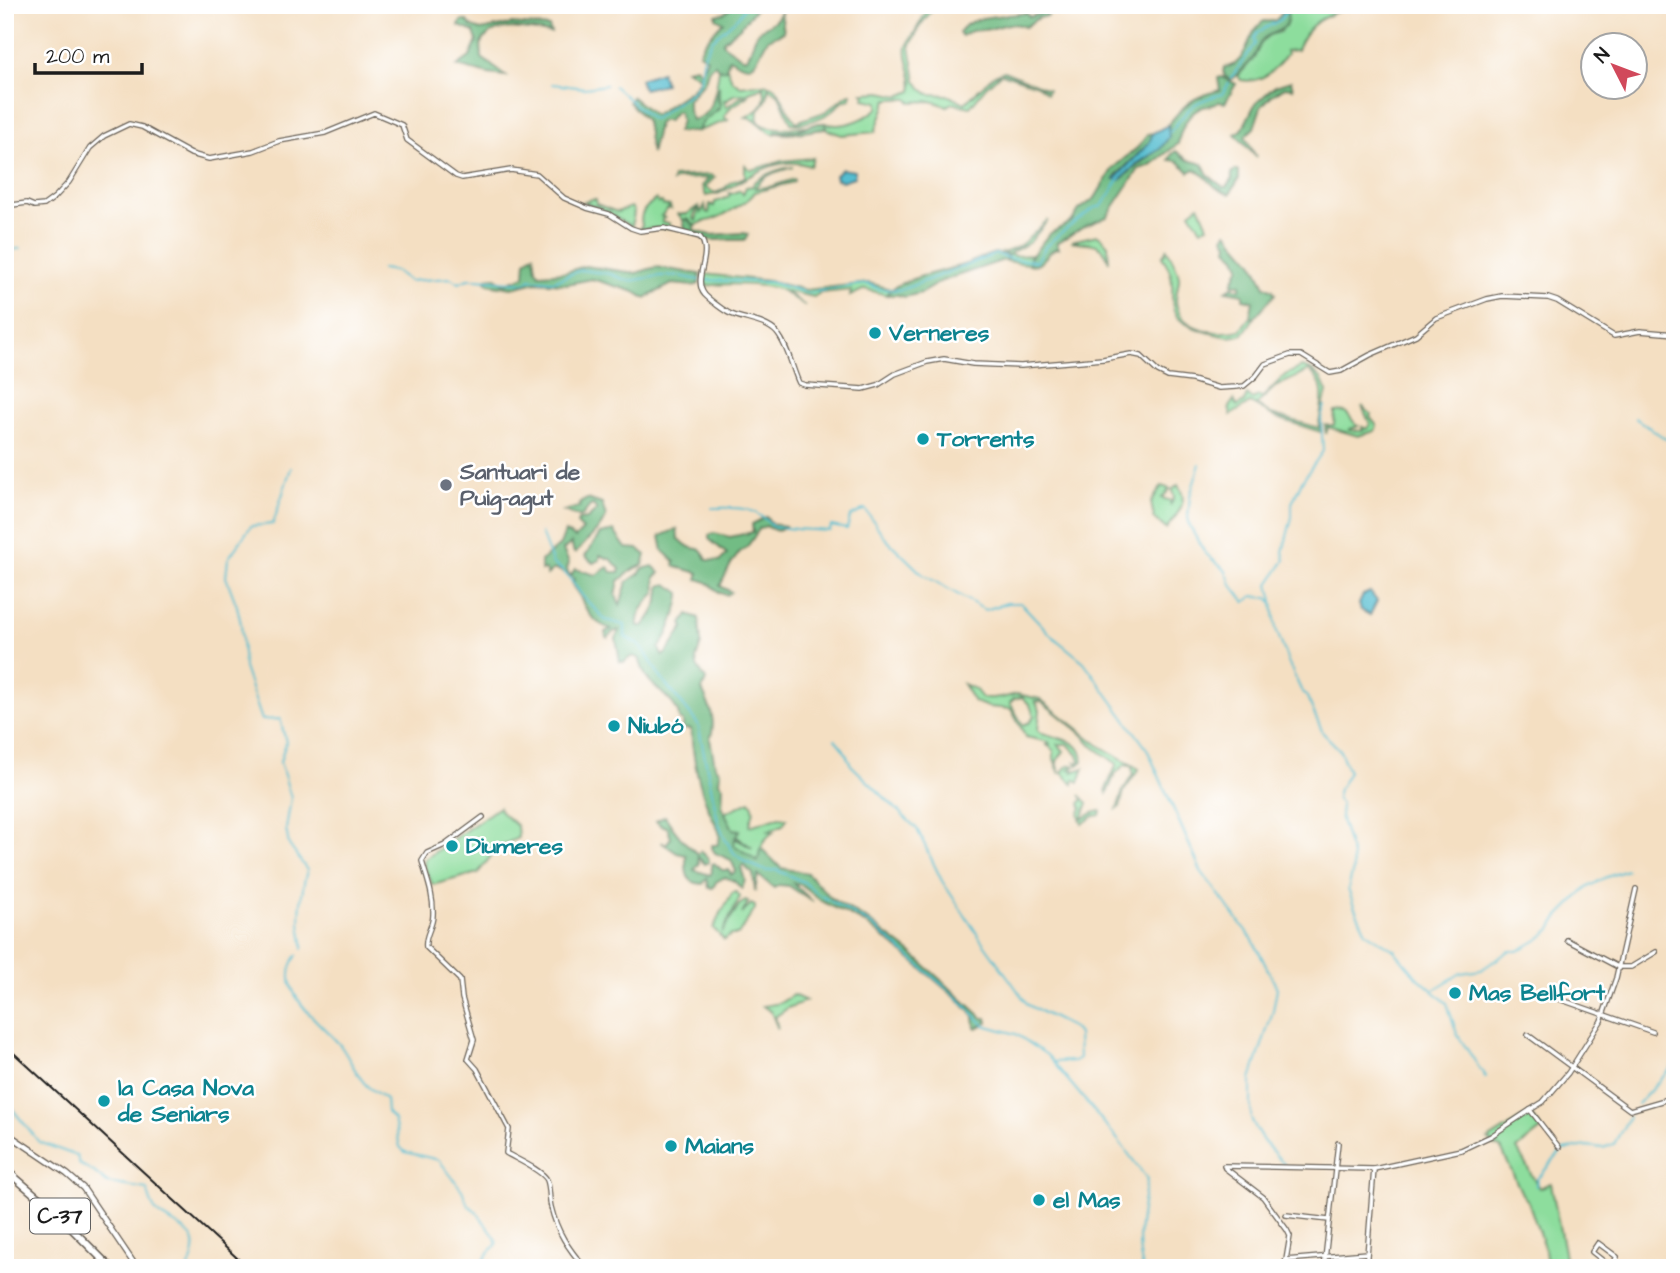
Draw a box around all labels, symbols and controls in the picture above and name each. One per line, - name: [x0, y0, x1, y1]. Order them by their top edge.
- scale bar: [35, 32, 142, 76]
- north arrow: [1578, 32, 1648, 102]
- text: 200 m: [46, 42, 110, 71]
- text: N: [1588, 42, 1617, 69]
- place label: Verneres: [888, 317, 990, 349]
- marker: Verneres: [867, 325, 883, 341]
- place label: Torrents: [936, 423, 1035, 455]
- marker: Torrents: [915, 431, 931, 447]
- place label: Santuari de Puig-agut: [459, 456, 581, 515]
- marker: Santuari de Puig-agut: [438, 477, 454, 493]
- place label: Niubó: [628, 710, 683, 742]
- marker: Niubó: [606, 718, 622, 734]
- place label: Diumeres: [466, 830, 564, 862]
- marker: Diumeres: [444, 838, 460, 854]
- place label: Mas Bellfort: [1469, 977, 1606, 1009]
- marker: Mas Bellfort: [1447, 985, 1463, 1001]
- place label: la Casa Nova de Seniars: [117, 1072, 254, 1130]
- marker: la Casa Nova de Seniars: [96, 1093, 112, 1109]
- place label: Maians: [685, 1130, 754, 1162]
- marker: Maians: [663, 1138, 679, 1154]
- place label: el Mas: [1053, 1184, 1121, 1216]
- marker: el Mas: [1031, 1192, 1047, 1208]
- road number: C-37: [30, 1198, 90, 1234]

